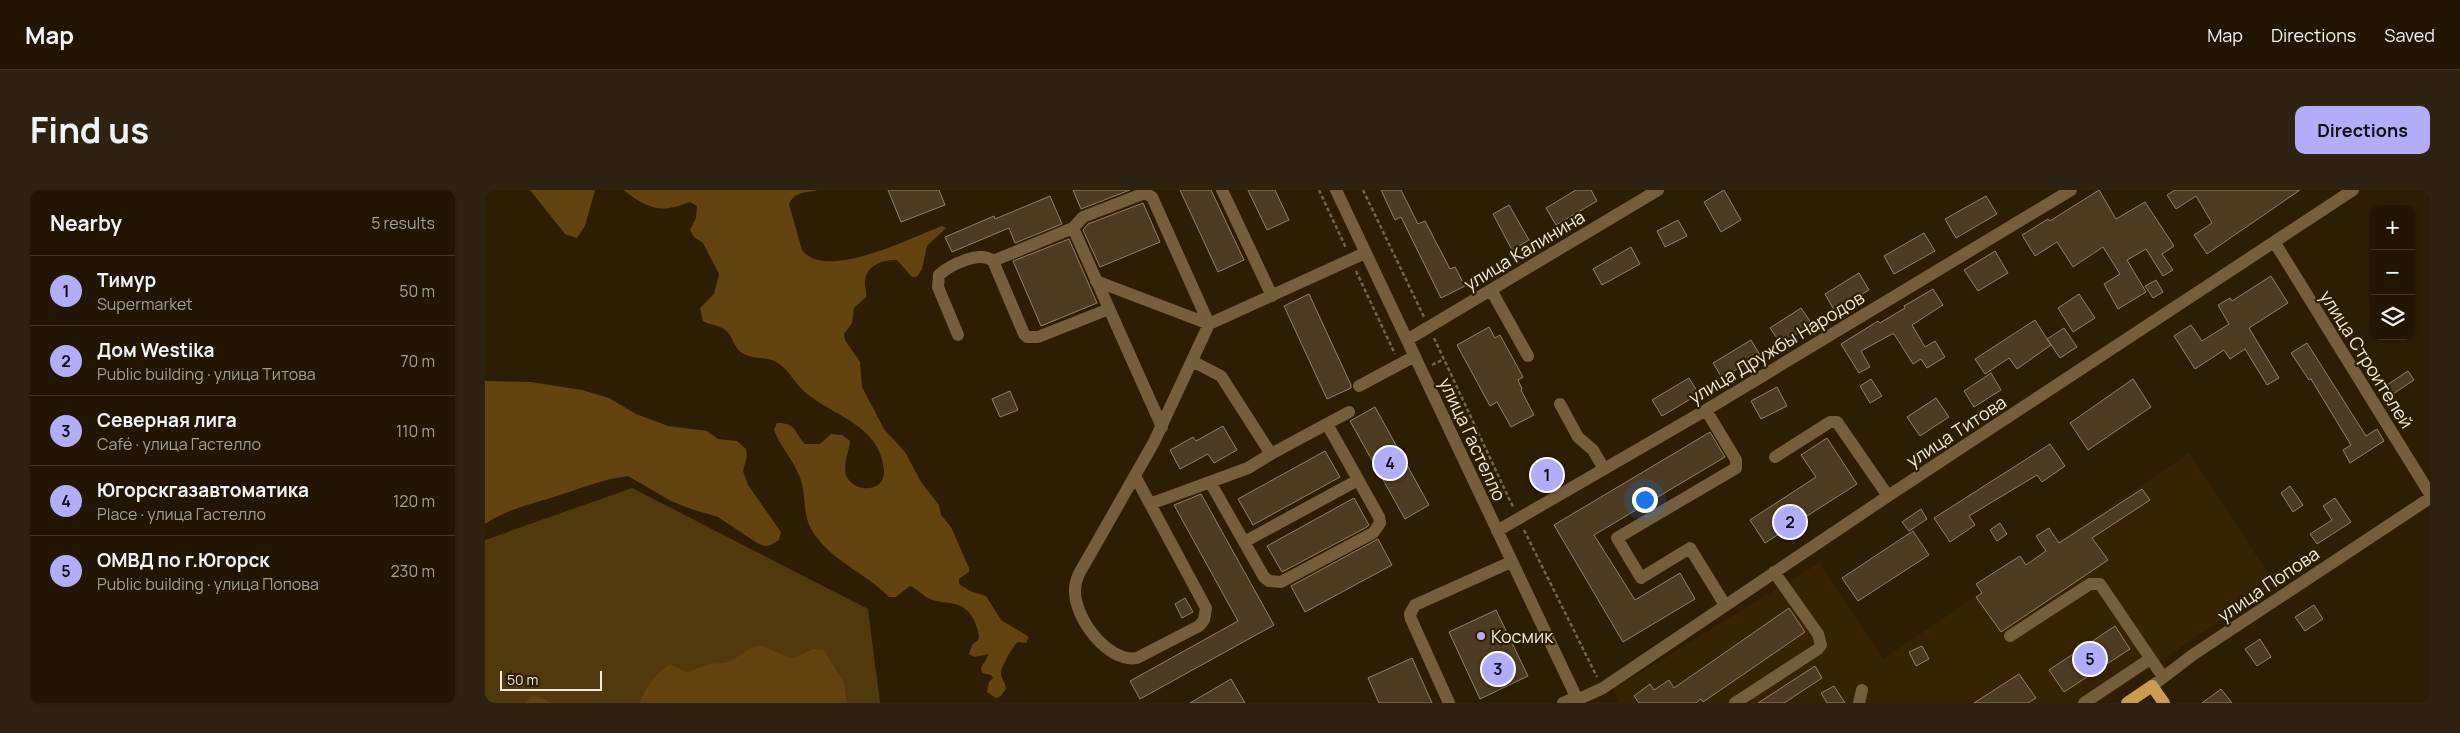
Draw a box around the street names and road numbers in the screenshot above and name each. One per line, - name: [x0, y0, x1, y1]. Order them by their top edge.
- street label: улица Калинина: [1459, 204, 1589, 296]
- street label: улица Дружбы Народов: [1684, 285, 1869, 409]
- street label: улица Строителей: [2315, 285, 2419, 433]
- street label: улица Гастелло: [1434, 373, 1512, 505]
- street label: улица Титова: [1901, 390, 2011, 472]
- street label: улица Попова: [2212, 541, 2324, 627]

